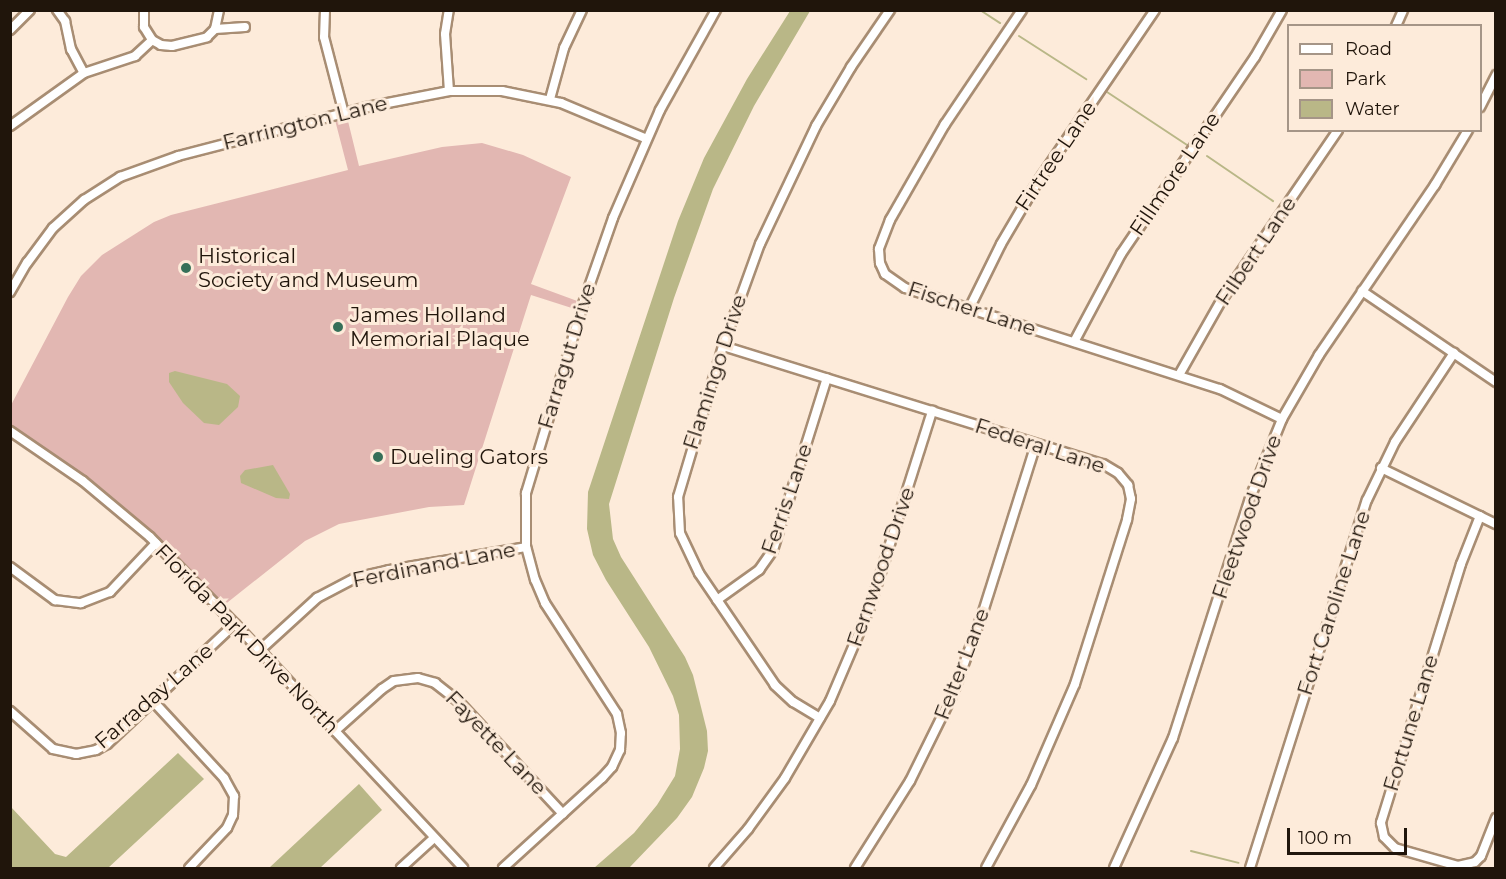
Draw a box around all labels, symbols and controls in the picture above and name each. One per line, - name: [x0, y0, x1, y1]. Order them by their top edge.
- legend: [1287, 24, 1482, 132]
- text: Road: [1345, 38, 1392, 60]
- text: Park: [1345, 68, 1386, 90]
- street label: Farrington Lane: [220, 90, 390, 156]
- street label: Firtree Lane: [1010, 96, 1102, 216]
- text: Water: [1345, 98, 1400, 120]
- street label: Fillmore Lane: [1124, 107, 1226, 241]
- street label: Filbert Lane: [1210, 192, 1302, 310]
- place label: Historical Society and Museum: [198, 243, 419, 293]
- marker: Historical Society and Museum: [179, 261, 193, 275]
- street label: Fischer Lane: [905, 276, 1039, 342]
- street label: Farragut Drive: [533, 280, 601, 432]
- street label: Flamingo Drive: [678, 291, 752, 453]
- place label: James Holland Memorial Plaque: [350, 302, 530, 352]
- marker: James Holland Memorial Plaque: [331, 320, 345, 334]
- street label: Federal Lane: [972, 413, 1108, 479]
- street label: Fleetwood Drive: [1207, 432, 1287, 602]
- street label: Ferris Lane: [756, 440, 818, 558]
- place label: Dueling Gators: [390, 444, 548, 470]
- marker: Dueling Gators: [371, 450, 385, 464]
- street label: Fernwood Drive: [842, 484, 920, 650]
- street label: Fort Caroline Lane: [1292, 508, 1376, 698]
- street label: Ferdinand Lane: [350, 537, 518, 593]
- street label: Florida Park Drive North: [150, 539, 344, 739]
- street label: Felter Lane: [929, 605, 995, 723]
- street label: Farraday Lane: [90, 638, 218, 754]
- street label: Fortune Lane: [1378, 652, 1444, 794]
- street label: Fayette Lane: [440, 686, 552, 800]
- scale bar: [1290, 816, 1410, 854]
- text: 100 m: [1298, 827, 1352, 849]

